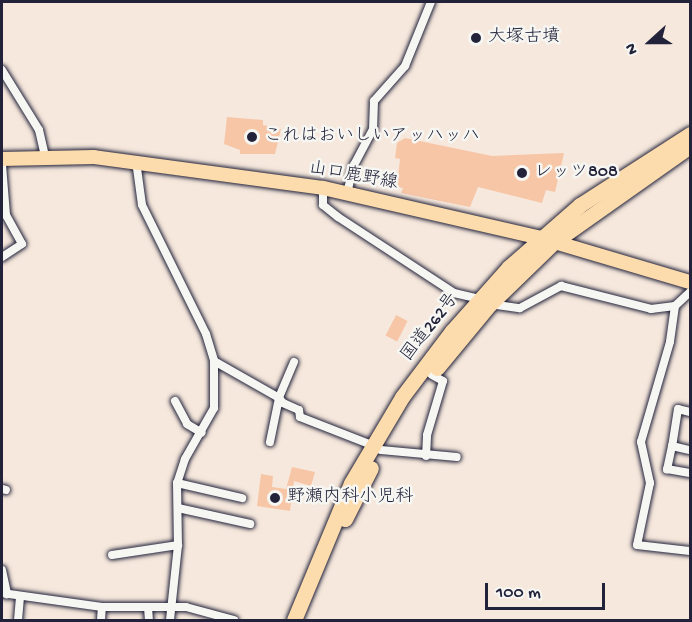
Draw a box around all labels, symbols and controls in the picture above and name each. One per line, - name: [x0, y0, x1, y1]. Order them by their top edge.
- north arrow: [620, 12, 680, 72]
- place label: 大塚古墳: [488, 27, 560, 49]
- marker: 大塚古墳: [469, 31, 483, 45]
- text: N: [622, 40, 643, 57]
- place label: これはおいしいアッハッハ: [264, 126, 480, 148]
- marker: これはおいしいアッハッハ: [245, 130, 259, 144]
- street label: 山口鹿野線: [307, 159, 399, 195]
- place label: レッツ808: [534, 162, 618, 184]
- marker: レッツ808: [515, 166, 529, 180]
- street label: 国道262号: [398, 290, 464, 366]
- place label: 野瀬内科小児科: [287, 487, 413, 509]
- marker: 野瀬内科小児科: [268, 491, 282, 505]
- scale bar: [488, 571, 608, 609]
- text: 100 m: [496, 583, 541, 604]

